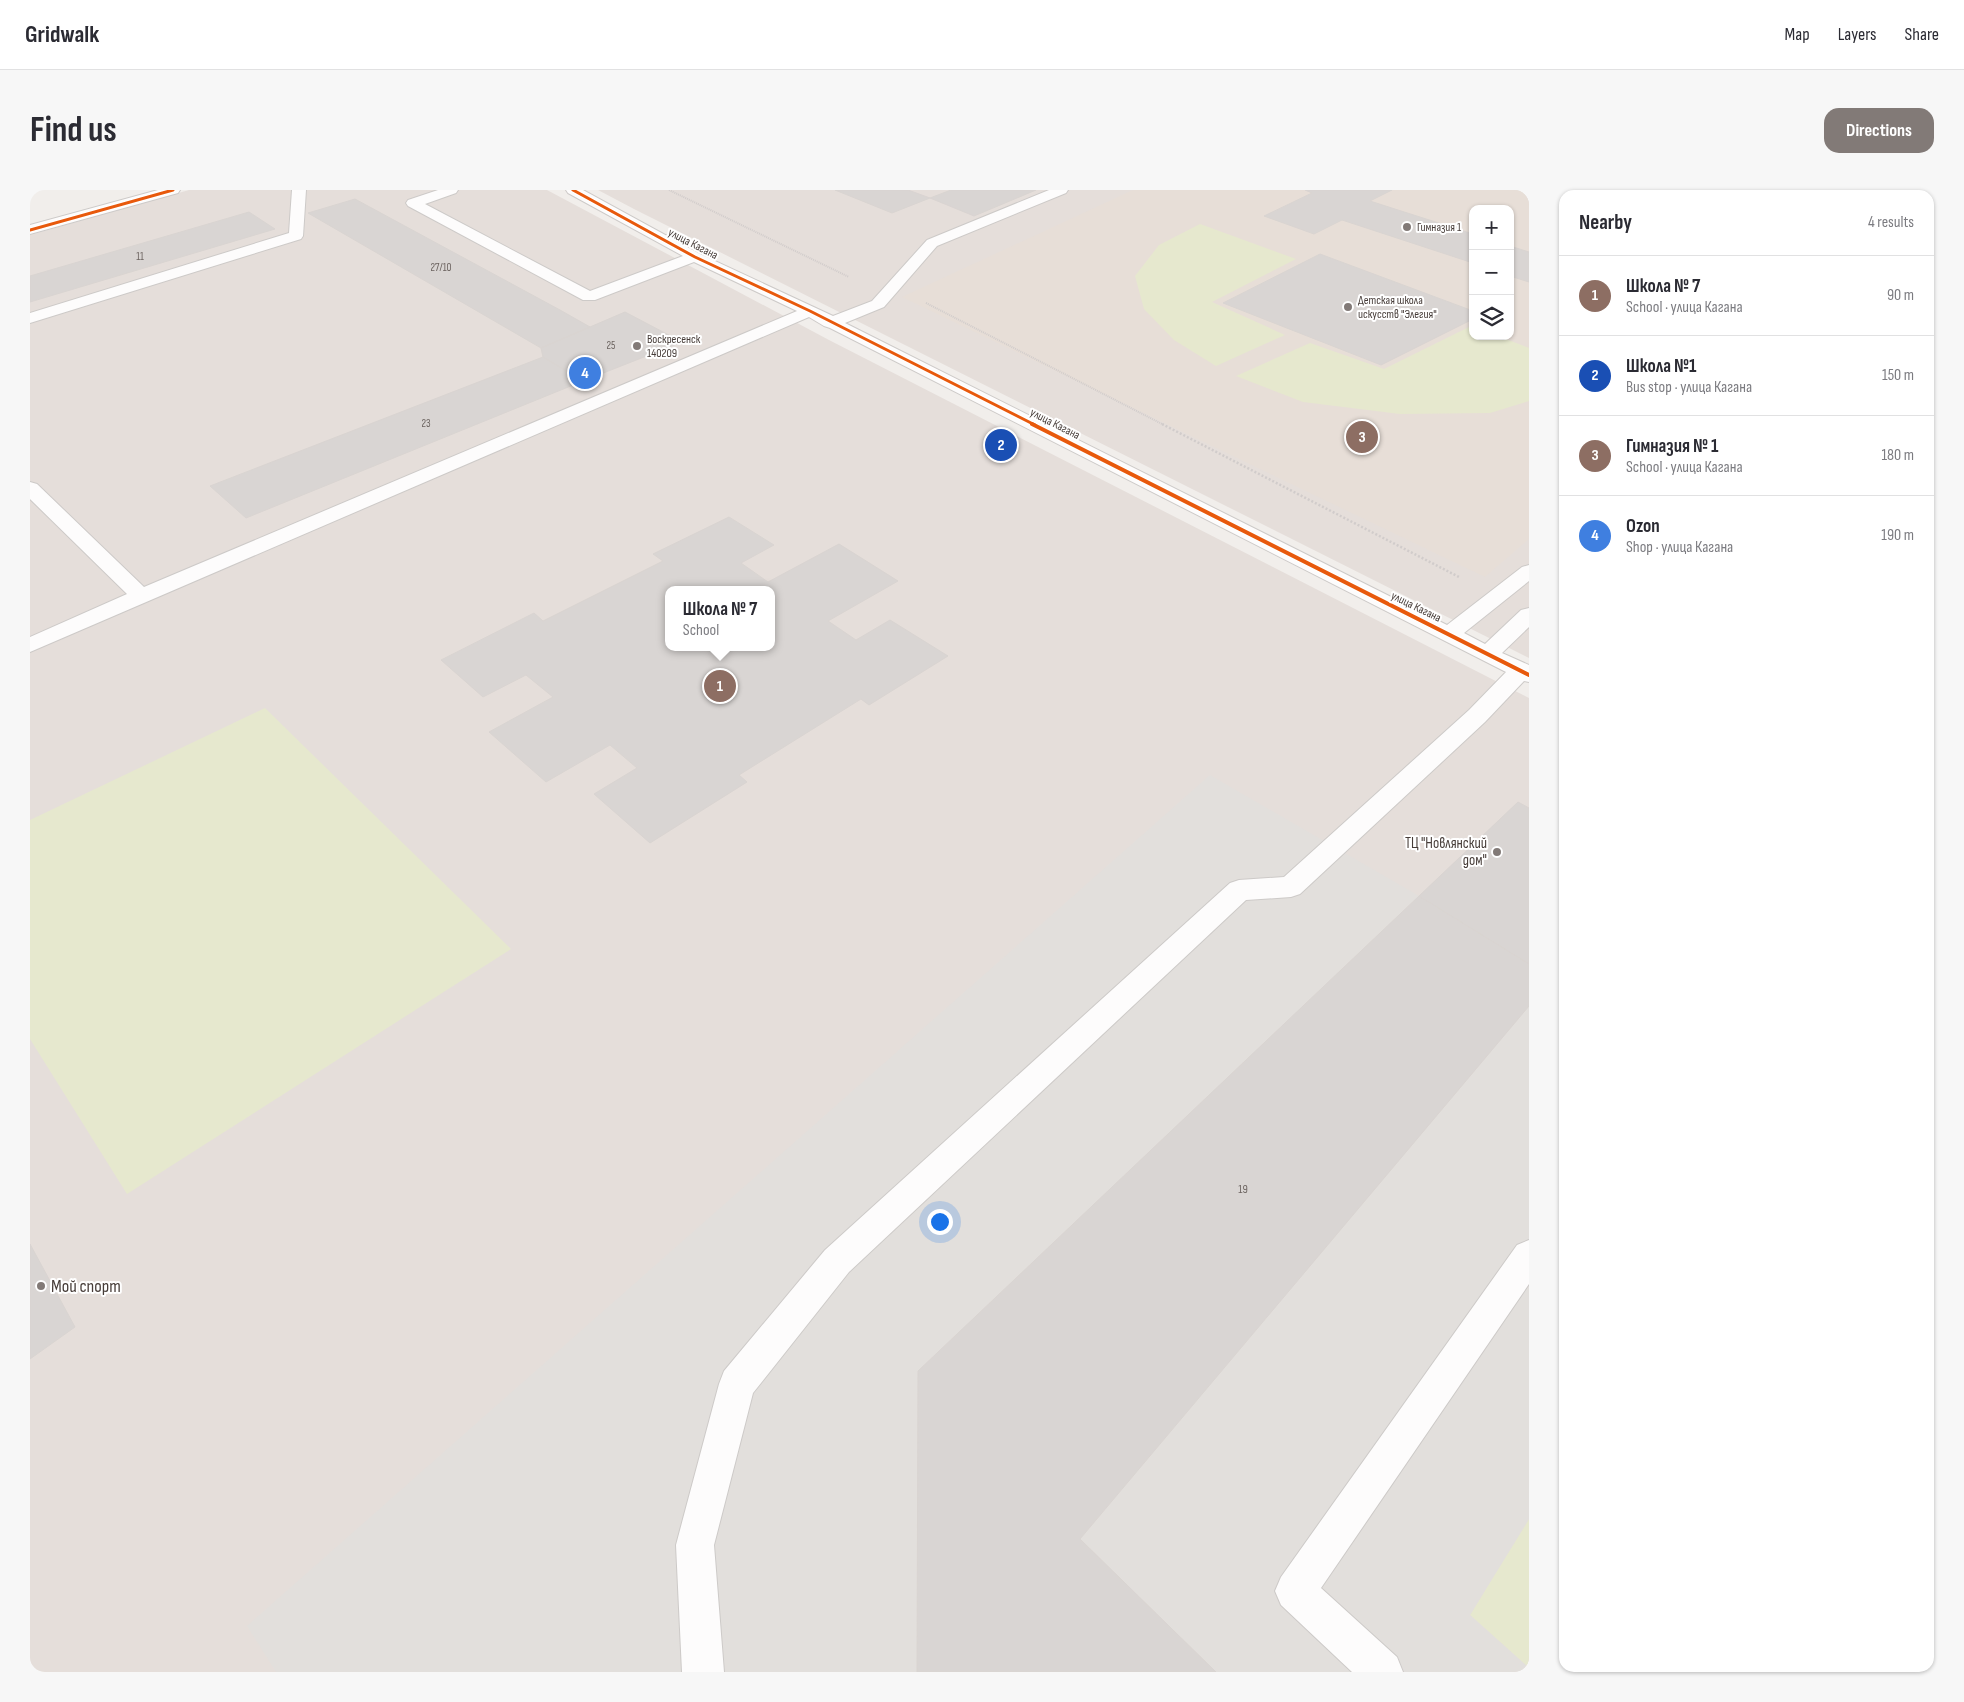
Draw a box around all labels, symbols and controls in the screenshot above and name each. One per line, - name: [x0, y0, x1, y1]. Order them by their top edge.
- text: Gridwalk: [25, 20, 99, 49]
- text: Map: [1785, 24, 1810, 45]
- text: Layers: [1838, 24, 1877, 45]
- text: Share: [1905, 24, 1939, 45]
- button: Directions: [1824, 108, 1934, 153]
- text: Find us: [30, 109, 117, 152]
- map controls: [1469, 205, 1514, 340]
- button: +: [1469, 205, 1514, 250]
- text: Nearby: [1579, 210, 1632, 235]
- text: 4 results: [1868, 213, 1914, 232]
- place label: Гимназия 1: [1417, 220, 1462, 235]
- marker: Гимназия 1: [1401, 221, 1413, 233]
- street label: улица Кагана: [666, 225, 721, 263]
- house number: 11: [136, 250, 144, 263]
- button: −: [1469, 250, 1514, 295]
- house number: 27/10: [431, 261, 452, 274]
- text: Школа № 7: [1626, 275, 1700, 298]
- text: 1: [1592, 286, 1598, 305]
- text: 90 m: [1887, 286, 1914, 305]
- place label: Детская школа искусств "Элегия": [1358, 293, 1437, 322]
- button: layers: [1469, 295, 1514, 340]
- text: School · улица Кагана: [1626, 298, 1743, 317]
- marker: Детская школа искусств "Элегия": [1342, 301, 1354, 313]
- place label: Воскресенск 140209: [647, 332, 701, 361]
- house number: 25: [607, 339, 615, 352]
- marker: Воскресенск 140209: [631, 340, 643, 352]
- pin: 4: [569, 354, 601, 392]
- text: Школа №1: [1626, 355, 1697, 378]
- text: 2: [1591, 366, 1599, 385]
- text: 150 m: [1882, 366, 1914, 385]
- text: Bus stop · улица Кагана: [1626, 378, 1752, 397]
- street label: улица Кагана: [1028, 405, 1083, 443]
- house number: 23: [421, 417, 431, 430]
- pin: 3: [1346, 418, 1378, 456]
- pin: 2: [985, 426, 1017, 464]
- text: Гимназия № 1: [1626, 435, 1718, 458]
- text: 3: [1591, 446, 1599, 465]
- text: 180 m: [1881, 446, 1914, 465]
- text: School · улица Кагана: [1626, 458, 1743, 477]
- text: Ozon: [1626, 515, 1660, 538]
- text: 4: [1591, 526, 1599, 545]
- text: 190 m: [1881, 526, 1914, 545]
- text: Shop · улица Кагана: [1626, 538, 1733, 557]
- popup: [665, 586, 775, 651]
- street label: улица Кагана: [1388, 588, 1444, 626]
- text: Школа № 7: [683, 598, 757, 621]
- text: School: [683, 621, 719, 640]
- pin: 1: [704, 667, 736, 705]
- place label: ТЦ "Новлянский дом": [1405, 834, 1487, 870]
- marker: ТЦ "Новлянский дом": [1491, 846, 1503, 858]
- house number: 19: [1238, 1182, 1248, 1197]
- your location: [927, 1209, 953, 1235]
- place label: Мой спорт: [51, 1276, 121, 1297]
- marker: Мой спорт: [35, 1280, 47, 1292]

